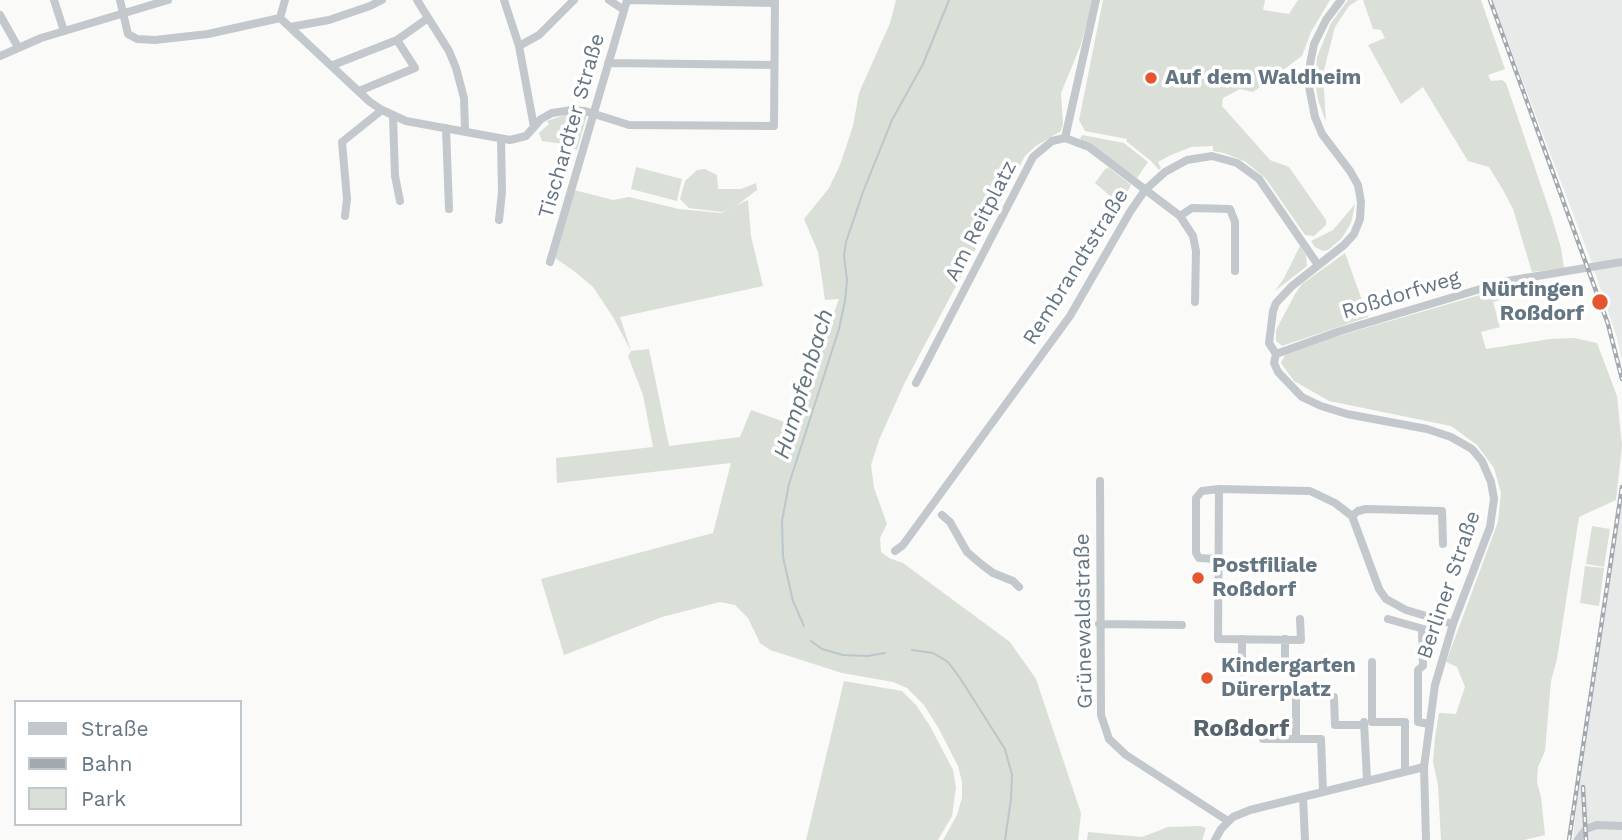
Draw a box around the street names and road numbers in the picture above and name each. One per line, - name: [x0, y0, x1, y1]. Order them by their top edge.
- street label: Tischardter Straße: [534, 31, 610, 221]
- street label: Am Reitplatz: [940, 156, 1022, 286]
- street label: Rembrandtstraße: [1018, 184, 1134, 350]
- street label: Roßdorfweg: [1339, 265, 1463, 325]
- street label: Berliner Straße: [1412, 508, 1486, 662]
- street label: Grünewaldstraße: [1070, 533, 1098, 709]

